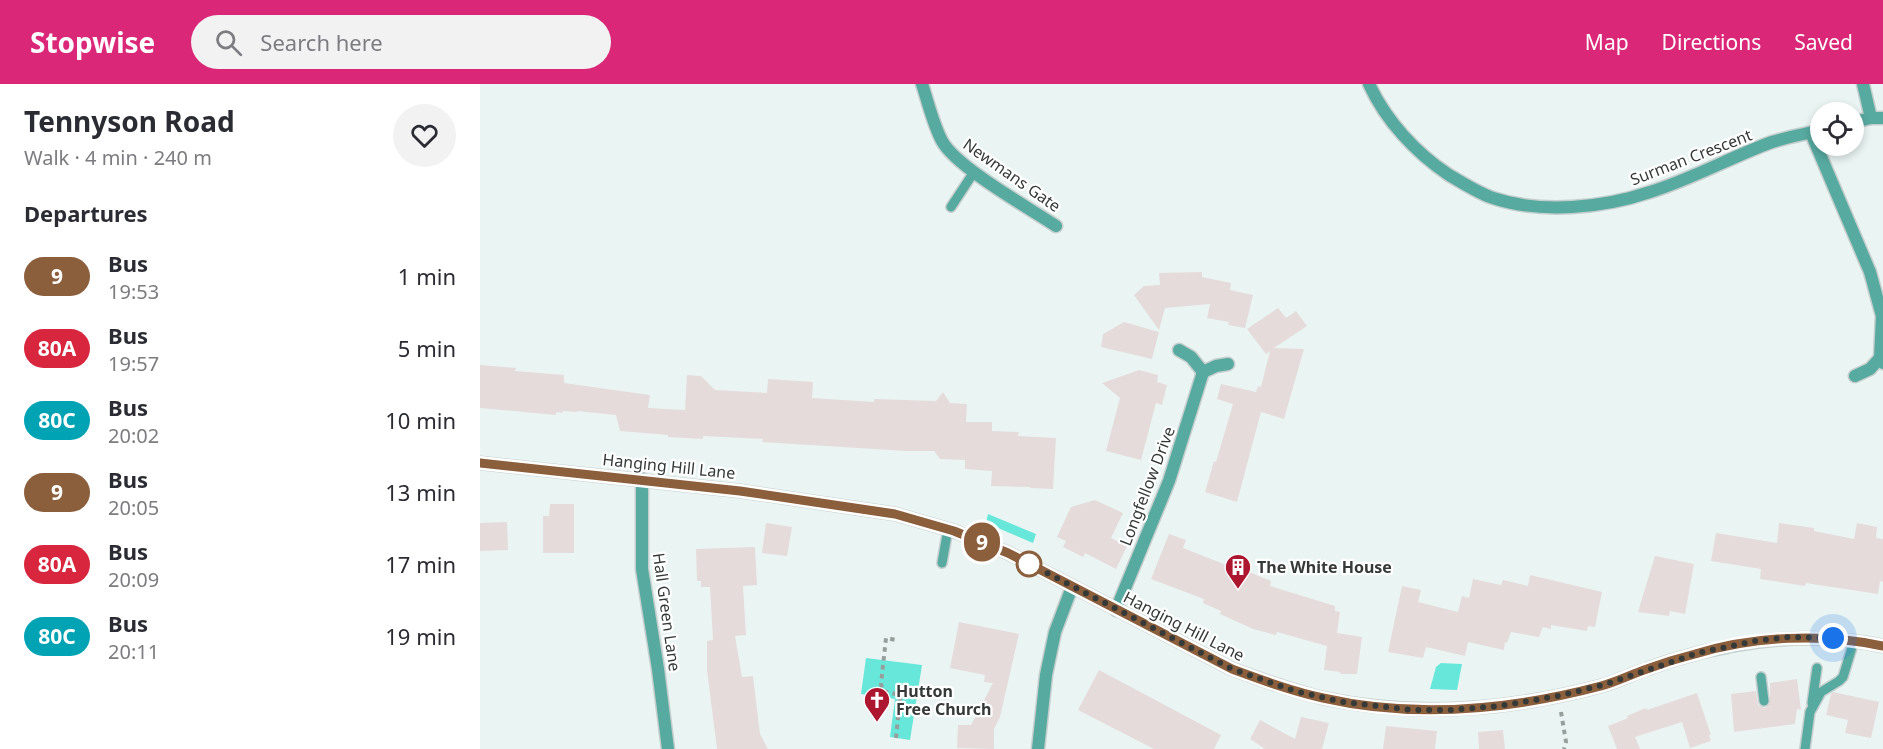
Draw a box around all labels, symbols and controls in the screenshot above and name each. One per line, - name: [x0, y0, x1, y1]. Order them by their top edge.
- search box: [191, 15, 611, 69]
- text: Stopwise: [30, 23, 155, 61]
- icon: search: [212, 26, 245, 59]
- text: Search here: [260, 27, 383, 57]
- text: Map: [1585, 28, 1629, 56]
- text: Directions: [1662, 28, 1761, 56]
- text: Saved: [1794, 28, 1853, 56]
- text: Tennyson Road: [24, 102, 235, 140]
- map controls: [1810, 102, 1864, 156]
- button: locate: [1810, 102, 1864, 156]
- button: heart: [393, 104, 456, 167]
- street label: Surman Crescent: [1627, 124, 1755, 190]
- street label: Newmans Gate: [959, 133, 1065, 217]
- text: Walk · 4 min · 240 m: [24, 144, 212, 171]
- text: Departures: [24, 198, 148, 228]
- text: Bus: [108, 248, 148, 278]
- text: 1 min: [398, 261, 456, 291]
- text: 9: [51, 262, 63, 290]
- text: 19:53: [108, 278, 159, 305]
- text: Bus: [108, 320, 148, 350]
- text: 5 min: [398, 333, 456, 363]
- text: 80A: [38, 334, 76, 362]
- text: 19:57: [108, 350, 159, 377]
- text: Bus: [108, 392, 148, 422]
- text: 10 min: [385, 405, 456, 435]
- text: 80C: [38, 406, 76, 434]
- text: 20:02: [108, 422, 159, 449]
- street label: Longfellow Drive: [1114, 423, 1180, 549]
- street label: Hanging Hill Lane: [602, 448, 736, 484]
- text: Bus: [108, 464, 148, 494]
- text: 13 min: [385, 477, 456, 507]
- text: 9: [51, 478, 63, 506]
- text: 20:05: [108, 494, 159, 521]
- line badge: 9: [962, 522, 1002, 562]
- text: 9: [976, 528, 988, 556]
- text: Bus: [108, 536, 148, 566]
- text: 17 min: [385, 549, 456, 579]
- text: 80A: [38, 550, 76, 578]
- street label: Hall Green Lane: [648, 551, 686, 673]
- unlabelled marker: [1016, 551, 1042, 577]
- building icon: The White House: [1223, 552, 1253, 590]
- place label: The White House: [1257, 556, 1392, 578]
- text: 20:09: [108, 566, 159, 593]
- street label: Hanging Hill Lane: [1120, 586, 1248, 666]
- text: Bus: [108, 608, 148, 638]
- text: 19 min: [385, 621, 456, 651]
- text: 80C: [38, 622, 76, 650]
- your location: [1818, 623, 1848, 653]
- text: 20:11: [108, 638, 159, 665]
- place label: Hutton Free Church: [896, 680, 991, 720]
- church icon: Hutton Free Church: [862, 685, 892, 723]

